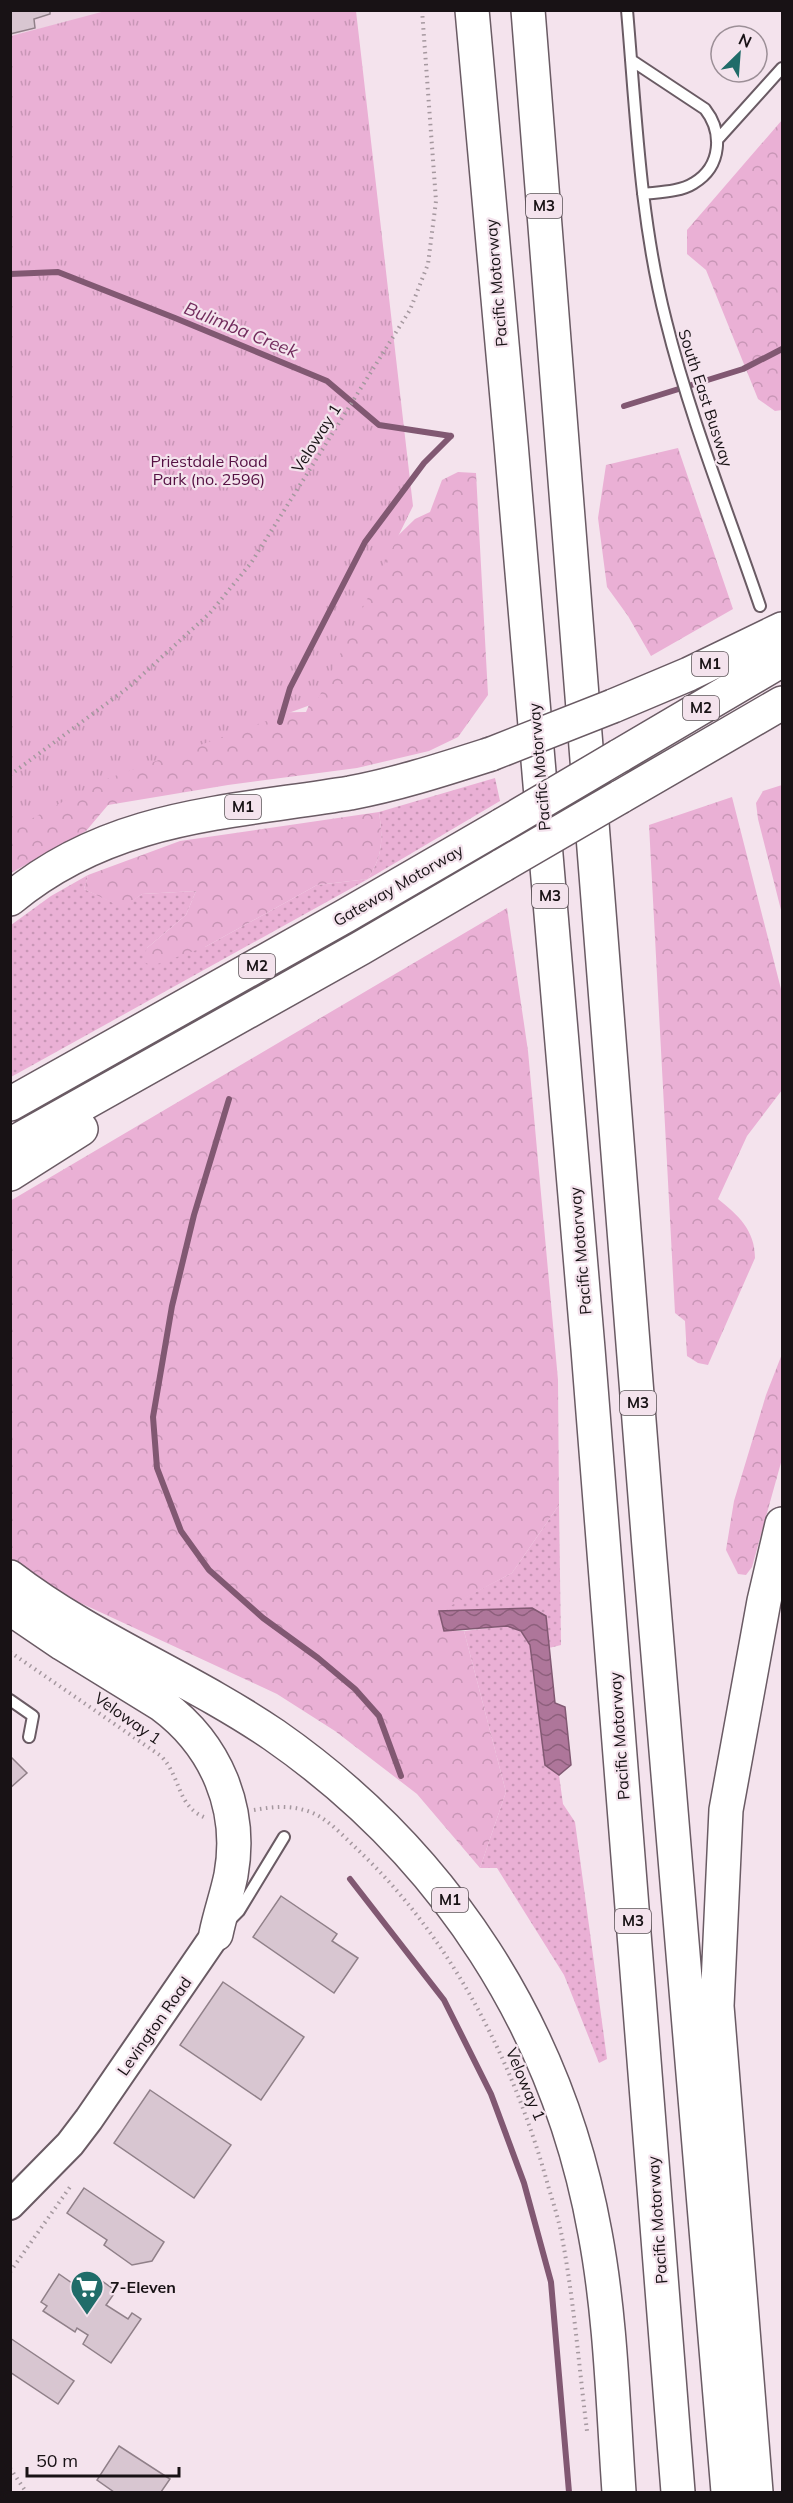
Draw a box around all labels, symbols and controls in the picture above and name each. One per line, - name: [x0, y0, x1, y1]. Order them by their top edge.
- north arrow: [709, 24, 769, 84]
- text: N: [736, 29, 755, 52]
- road number: M3: [526, 194, 562, 218]
- street label: Pacific Motorway: [480, 218, 512, 348]
- water label: Bulimba Creek: [181, 296, 302, 363]
- street label: South East Busway: [674, 327, 738, 470]
- street label: Veloway 1: [287, 400, 345, 476]
- park label: Priestdale Road Park (no. 2596): [150, 451, 268, 489]
- road number: M1: [692, 652, 728, 676]
- road number: M2: [683, 696, 719, 720]
- street label: Pacific Motorway: [523, 702, 555, 832]
- road number: M1: [225, 795, 261, 819]
- street label: Gateway Motorway: [329, 839, 467, 930]
- road number: M3: [532, 884, 568, 908]
- road number: M2: [239, 954, 275, 978]
- street label: Pacific Motorway: [564, 1186, 596, 1316]
- road number: M3: [620, 1391, 656, 1415]
- street label: Pacific Motorway: [605, 1671, 633, 1801]
- street label: Veloway 1: [91, 1688, 165, 1748]
- road number: M1: [432, 1888, 468, 1912]
- road number: M3: [615, 1909, 651, 1933]
- street label: Levington Road: [113, 1973, 195, 2079]
- street label: Veloway 1: [502, 2045, 550, 2123]
- street label: Pacific Motorway: [643, 2155, 671, 2285]
- supermarket icon: 7-Eleven: [69, 2269, 105, 2316]
- place label: 7-Eleven: [110, 2277, 176, 2297]
- scale bar: [27, 2440, 178, 2478]
- text: 50 m: [36, 2449, 78, 2472]

